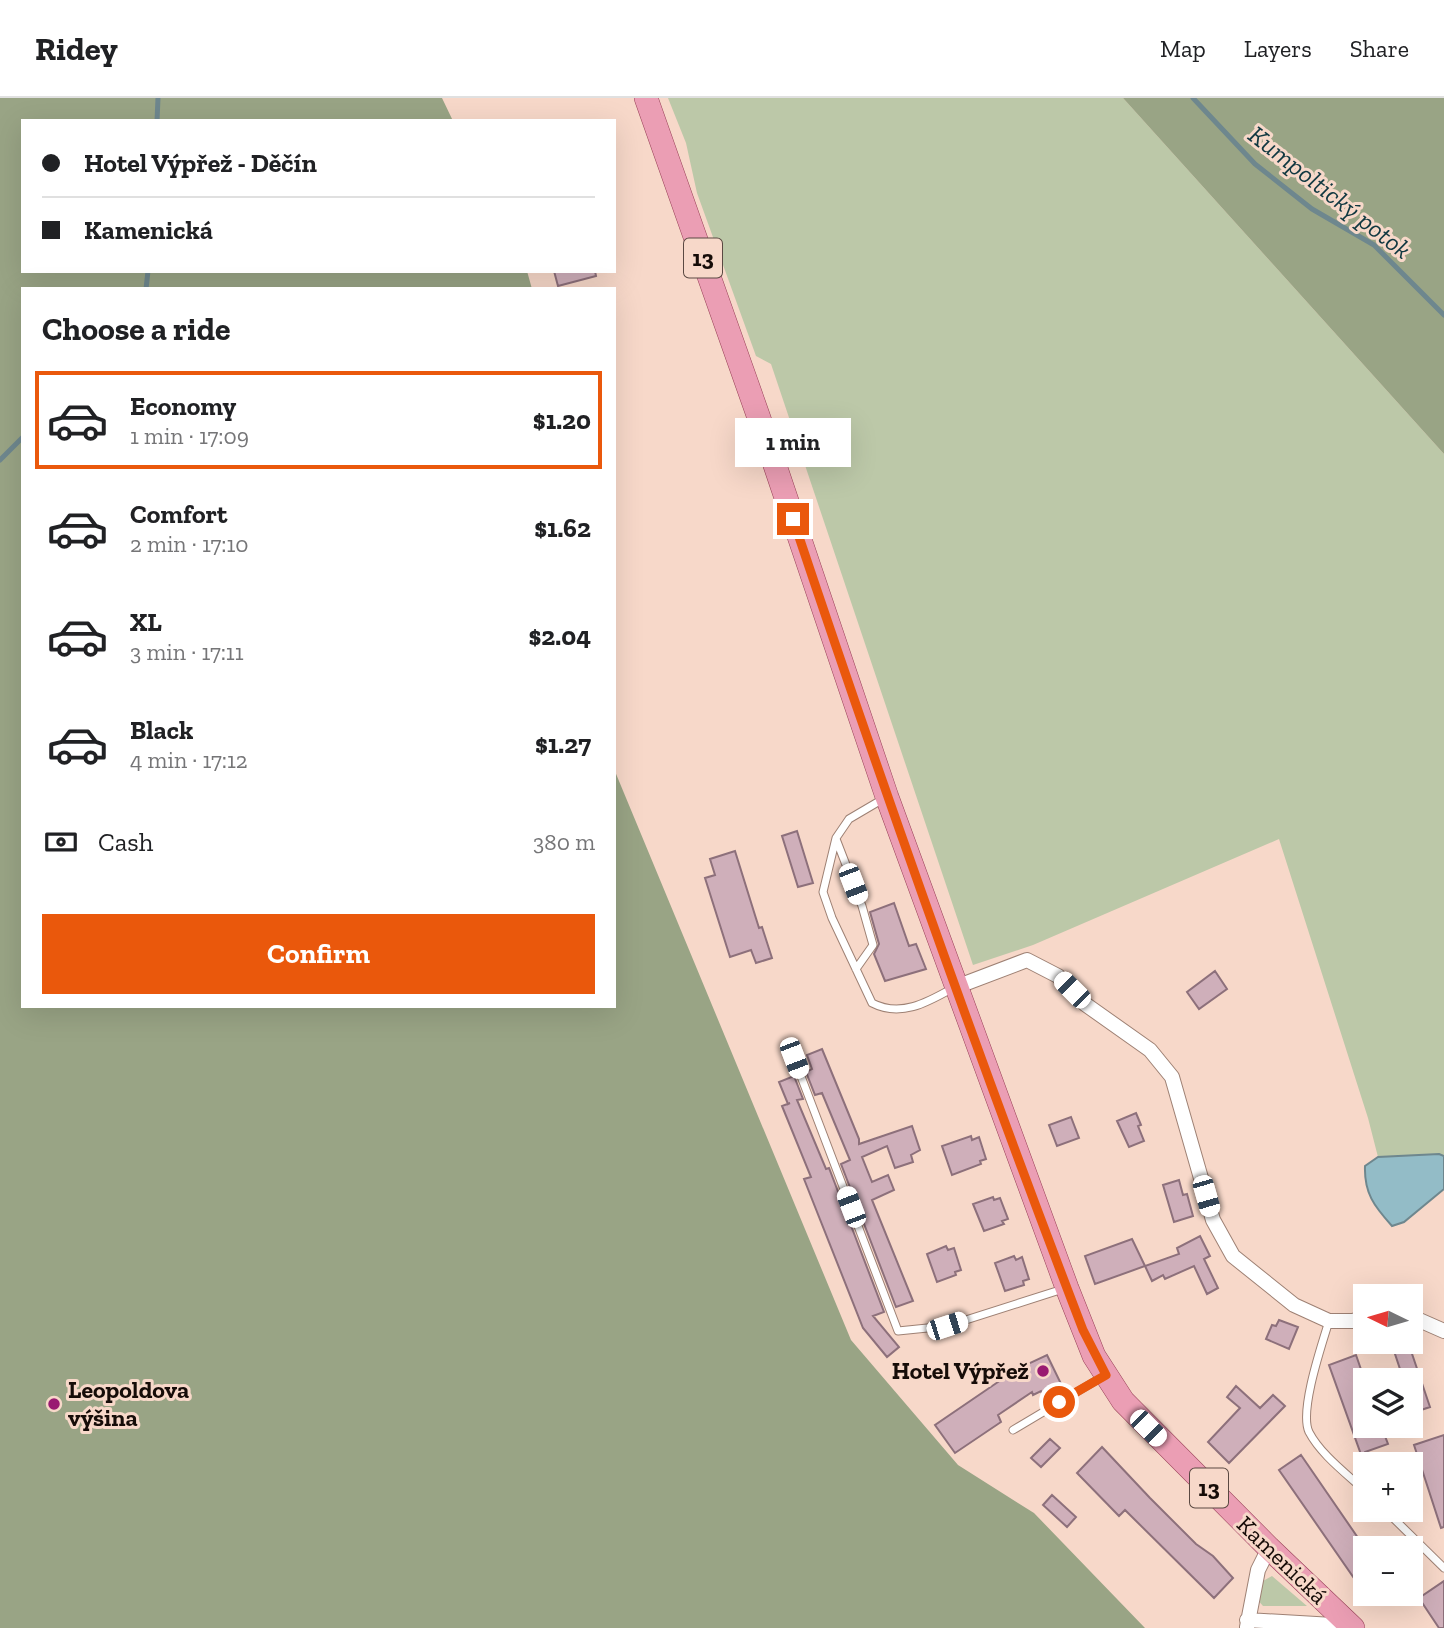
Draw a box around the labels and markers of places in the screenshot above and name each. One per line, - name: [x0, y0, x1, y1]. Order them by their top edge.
- place label: Hotel Výpřež: [892, 1356, 1029, 1385]
- marker: Hotel Výpřež: [1035, 1363, 1051, 1379]
- place label: Leopoldova výšina: [68, 1375, 189, 1432]
- marker: Leopoldova výšina: [46, 1396, 62, 1412]

